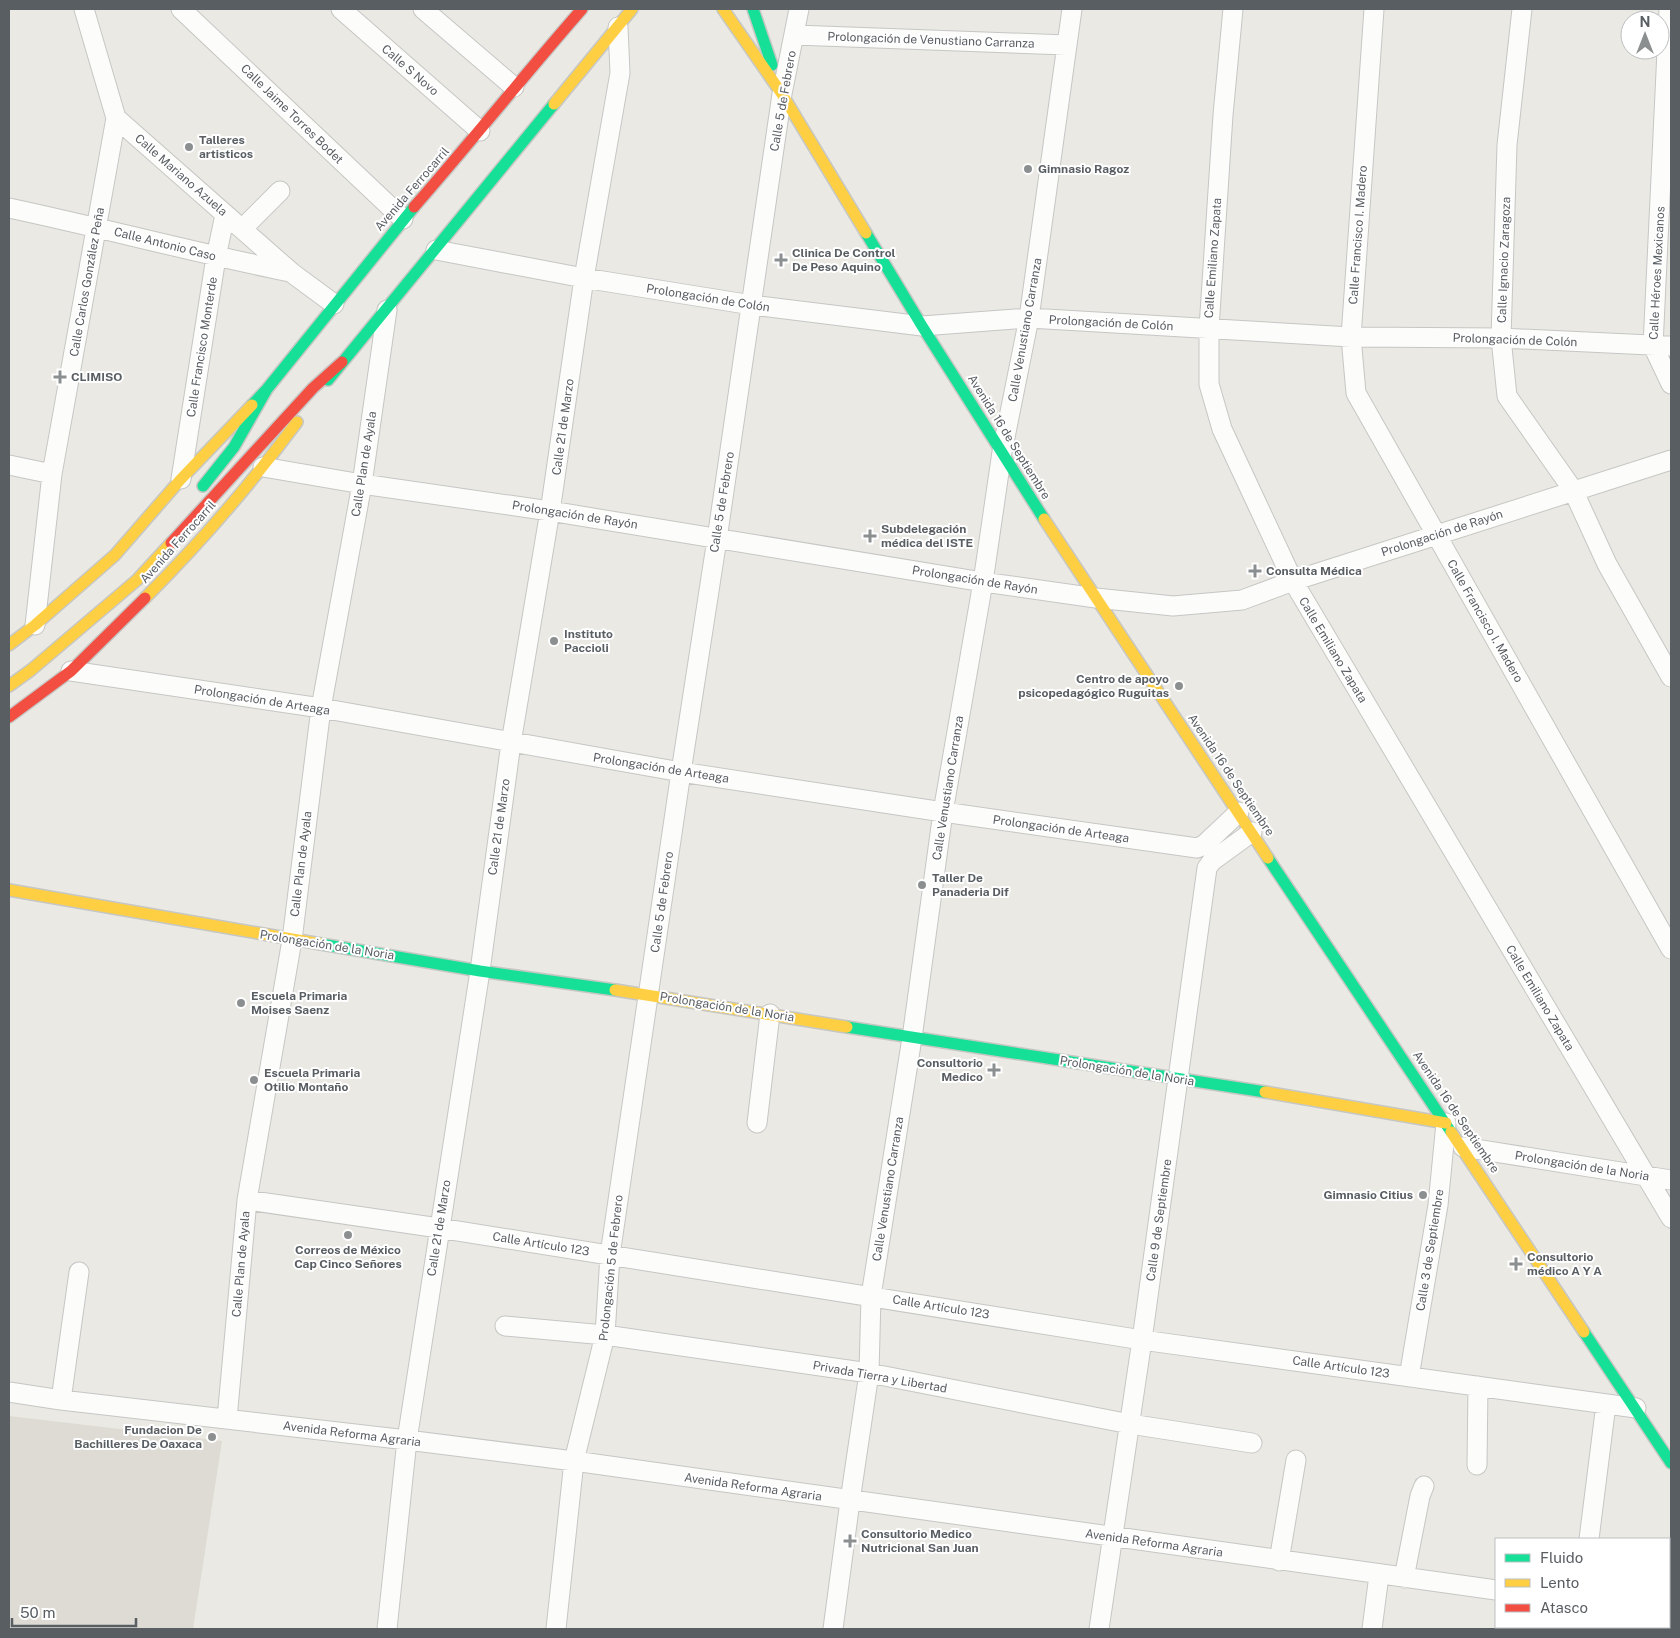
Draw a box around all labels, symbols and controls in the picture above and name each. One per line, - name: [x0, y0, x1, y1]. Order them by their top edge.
- north arrow: [1620, 10, 1670, 60]
- text: N: [1640, 14, 1650, 30]
- street label: Prolongación de Venustiano Carranza: [827, 29, 1035, 51]
- street label: Calle S Novo: [379, 42, 441, 99]
- street label: Calle 5 de Febrero: [767, 49, 799, 153]
- street label: Calle Jaime Torres Bodet: [238, 61, 346, 167]
- street label: Calle Mariano Azuela: [132, 131, 230, 219]
- place label: Talleres artisticos: [199, 133, 253, 161]
- marker: Talleres artisticos: [183, 141, 195, 153]
- street label: Avenida Ferrocarril: [372, 144, 452, 234]
- place label: Gimnasio Ragoz: [1038, 162, 1129, 176]
- marker: Gimnasio Ragoz: [1022, 163, 1034, 175]
- street label: Calle Francisco I. Madero: [1346, 165, 1370, 305]
- street label: Calle Emiliano Zapata: [1202, 197, 1224, 319]
- street label: Calle Ignacio Zaragoza: [1495, 197, 1513, 323]
- street label: Calle Carlos González Peña: [67, 206, 107, 358]
- street label: Calle Héroes Mexicanos: [1647, 206, 1667, 340]
- street label: Calle Antonio Caso: [112, 225, 218, 264]
- place label: Clinica De Control De Peso Aquino: [792, 246, 896, 274]
- marker: Clinica De Control De Peso Aquino: [774, 253, 788, 267]
- street label: Calle Venustiano Carranza: [1005, 257, 1045, 403]
- street label: Calle Francisco Monterde: [184, 276, 220, 418]
- street label: Prolongación de Colón: [645, 281, 771, 315]
- street label: Prolongación de Colón: [1048, 313, 1174, 333]
- street label: Prolongación de Colón: [1452, 331, 1578, 349]
- marker: CLIMISO: [53, 370, 67, 384]
- place label: CLIMISO: [71, 370, 122, 384]
- street label: Avenida 16 de Septiembre: [965, 372, 1053, 502]
- street label: Calle 21 de Marzo: [549, 378, 577, 476]
- street label: Calle Plan de Ayala: [349, 410, 379, 518]
- street label: Calle 5 de Febrero: [707, 450, 737, 554]
- street label: Avenida Ferrocarril: [137, 498, 219, 586]
- street label: Prolongación de Rayón: [511, 498, 639, 532]
- street label: Prolongación de Rayón: [1379, 507, 1505, 559]
- place label: Subdelegación médica del ISTE: [881, 522, 973, 550]
- marker: Subdelegación médica del ISTE: [863, 529, 877, 543]
- street label: Calle Francisco I. Madero: [1444, 557, 1526, 685]
- street label: Prolongación de Rayón: [911, 563, 1039, 597]
- marker: Consulta Médica: [1248, 564, 1262, 578]
- place label: Consulta Médica: [1266, 564, 1362, 578]
- street label: Calle Emiliano Zapata: [1296, 595, 1370, 705]
- place label: Instituto Paccioli: [564, 627, 613, 655]
- marker: Instituto Paccioli: [548, 635, 560, 647]
- place label: Centro de apoyo psicopedagógico Ruguitas: [1018, 672, 1169, 700]
- marker: Centro de apoyo psicopedagógico Ruguitas: [1173, 680, 1185, 692]
- street label: Prolongación de Arteaga: [193, 682, 331, 718]
- street label: Avenida 16 de Septiembre: [1185, 711, 1277, 839]
- street label: Calle Venustiano Carranza: [930, 715, 966, 861]
- street label: Prolongación de Arteaga: [592, 750, 730, 786]
- street label: Calle 21 de Marzo: [485, 778, 513, 876]
- street label: Calle Plan de Ayala: [288, 810, 314, 918]
- street label: Prolongación de Arteaga: [992, 812, 1130, 846]
- street label: Calle 5 de Febrero: [648, 850, 676, 954]
- place label: Taller De Panaderia Dif: [932, 871, 1009, 899]
- marker: Taller De Panaderia Dif: [916, 879, 928, 891]
- street label: Prolongación de la Noria: [259, 927, 395, 963]
- street label: Calle Emiliano Zapata: [1503, 943, 1577, 1053]
- place label: Escuela Primaria Moises Saenz: [251, 989, 348, 1017]
- street label: Prolongación de la Noria: [659, 989, 795, 1025]
- marker: Escuela Primaria Moises Saenz: [235, 997, 247, 1009]
- street label: Avenida 16 de Septiembre: [1410, 1048, 1502, 1176]
- street label: Prolongación de la Noria: [1059, 1053, 1195, 1089]
- place label: Consultorio Medico: [917, 1056, 983, 1084]
- marker: Consultorio Medico: [987, 1063, 1001, 1077]
- place label: Escuela Primaria Otilio Montaño: [264, 1066, 361, 1094]
- marker: Escuela Primaria Otilio Montaño: [248, 1074, 260, 1086]
- street label: Calle Venustiano Carranza: [870, 1116, 906, 1262]
- street label: Prolongación de la Noria: [1514, 1148, 1650, 1184]
- street label: Calle 9 de Septiembre: [1143, 1158, 1175, 1282]
- street label: Calle 21 de Marzo: [424, 1179, 454, 1277]
- place label: Gimnasio Citius: [1324, 1188, 1413, 1202]
- street label: Calle 3 de Septiembre: [1413, 1188, 1447, 1312]
- marker: Gimnasio Citius: [1417, 1189, 1429, 1201]
- street label: Prolongación 5 de Febrero: [596, 1194, 626, 1342]
- street label: Calle Plan de Ayala: [229, 1210, 253, 1318]
- marker: Correos de México Cap Cinco Señores: [342, 1229, 354, 1241]
- street label: Calle Artículo 123: [492, 1229, 590, 1259]
- place label: Correos de México Cap Cinco Señores: [294, 1243, 402, 1271]
- place label: Consultorio médico A Y A: [1527, 1250, 1602, 1278]
- marker: Consultorio médico A Y A: [1509, 1257, 1523, 1271]
- street label: Calle Artículo 123: [892, 1292, 990, 1322]
- street label: Calle Artículo 123: [1292, 1353, 1390, 1381]
- street label: Privada Tierra y Libertad: [812, 1358, 948, 1396]
- street label: Avenida Reforma Agraria: [282, 1419, 422, 1449]
- place label: Fundacion De Bachilleres De Oaxaca: [74, 1423, 202, 1451]
- marker: Fundacion De Bachilleres De Oaxaca: [206, 1431, 218, 1443]
- street label: Avenida Reforma Agraria: [683, 1470, 823, 1504]
- street label: Avenida Reforma Agraria: [1084, 1526, 1224, 1560]
- place label: Consultorio Medico Nutricional San Juan: [861, 1527, 979, 1555]
- marker: Consultorio Medico Nutricional San Juan: [843, 1534, 857, 1548]
- legend: [1495, 1538, 1670, 1628]
- text: Fluido: [1540, 1549, 1583, 1566]
- text: Lento: [1540, 1574, 1579, 1591]
- scale bar: [12, 1596, 136, 1628]
- text: Atasco: [1540, 1599, 1588, 1616]
- text: 50 m: [20, 1604, 55, 1621]

